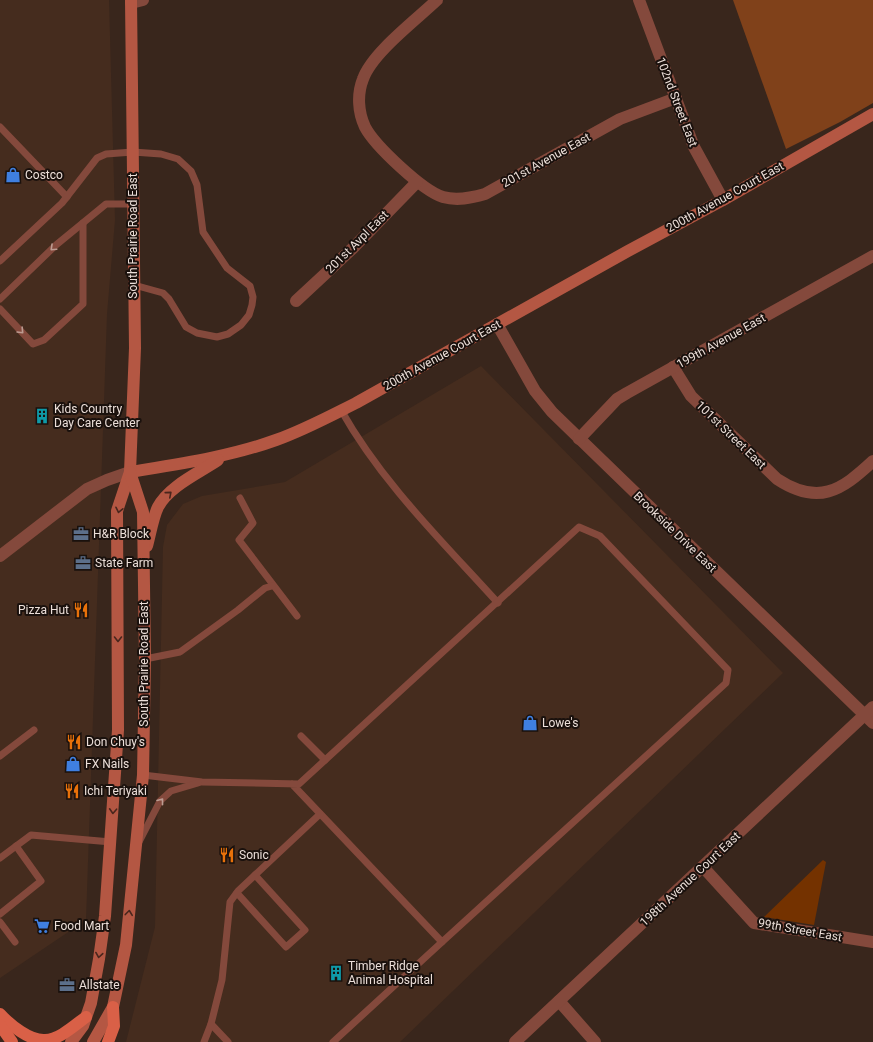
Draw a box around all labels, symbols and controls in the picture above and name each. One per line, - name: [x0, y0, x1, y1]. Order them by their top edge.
- street label: 102nd Street East: [653, 55, 701, 149]
- street label: 201st Avenue East: [499, 130, 593, 190]
- street label: 200th Avenue Court East: [664, 159, 786, 235]
- shop icon: Costco: [4, 166, 22, 184]
- place label: Costco: [25, 168, 63, 182]
- street label: South Prairie Road East: [126, 173, 140, 299]
- street label: 201st Avpl East: [323, 208, 391, 276]
- one-way arrow: [50, 243, 58, 251]
- street label: 199th Avenue East: [674, 311, 768, 371]
- street label: 200th Avenue Court East: [381, 317, 503, 393]
- one-way arrow: [16, 326, 23, 334]
- street label: 101st Street East: [693, 398, 769, 472]
- place label: Kids Country Day Care Center: [54, 402, 140, 430]
- building icon: Kids Country Day Care Center: [33, 407, 51, 425]
- street label: Brookside Drive East: [631, 489, 719, 575]
- one-way arrow: [165, 492, 172, 499]
- one-way arrow: [115, 506, 123, 513]
- office icon: H&R Block: [72, 525, 90, 543]
- place label: H&R Block: [93, 527, 150, 541]
- office icon: State Farm: [74, 554, 92, 572]
- place label: State Farm: [95, 556, 153, 570]
- restaurant icon: Pizza Hut: [72, 601, 90, 619]
- street label: South Prairie Road East: [137, 601, 151, 727]
- place label: Pizza Hut: [18, 603, 69, 617]
- one-way arrow: [114, 636, 122, 642]
- shop icon: Lowe's: [521, 714, 539, 732]
- place label: Lowe's: [542, 716, 578, 730]
- restaurant icon: Don Chuy's: [65, 733, 83, 751]
- place label: Don Chuy's: [86, 735, 145, 749]
- shop icon: FX Nails: [64, 755, 82, 773]
- place label: FX Nails: [85, 757, 129, 771]
- restaurant icon: Ichi Teriyaki: [63, 782, 81, 800]
- place label: Ichi Teriyaki: [84, 784, 147, 798]
- one-way arrow: [157, 799, 164, 806]
- one-way arrow: [108, 808, 117, 814]
- street label: 198th Avenue Court East: [637, 829, 743, 929]
- restaurant icon: Sonic: [218, 846, 236, 864]
- place label: Sonic: [239, 848, 269, 862]
- one-way arrow: [124, 910, 133, 917]
- street label: 99th Street East: [757, 916, 843, 944]
- supermarket icon: Food Mart: [33, 917, 51, 935]
- place label: Food Mart: [54, 919, 109, 933]
- one-way arrow: [96, 952, 104, 958]
- place label: Timber Ridge Animal Hospital: [348, 959, 433, 987]
- building icon: Timber Ridge Animal Hospital: [327, 964, 345, 982]
- office icon: Allstate: [58, 976, 76, 994]
- place label: Allstate: [79, 978, 120, 992]

